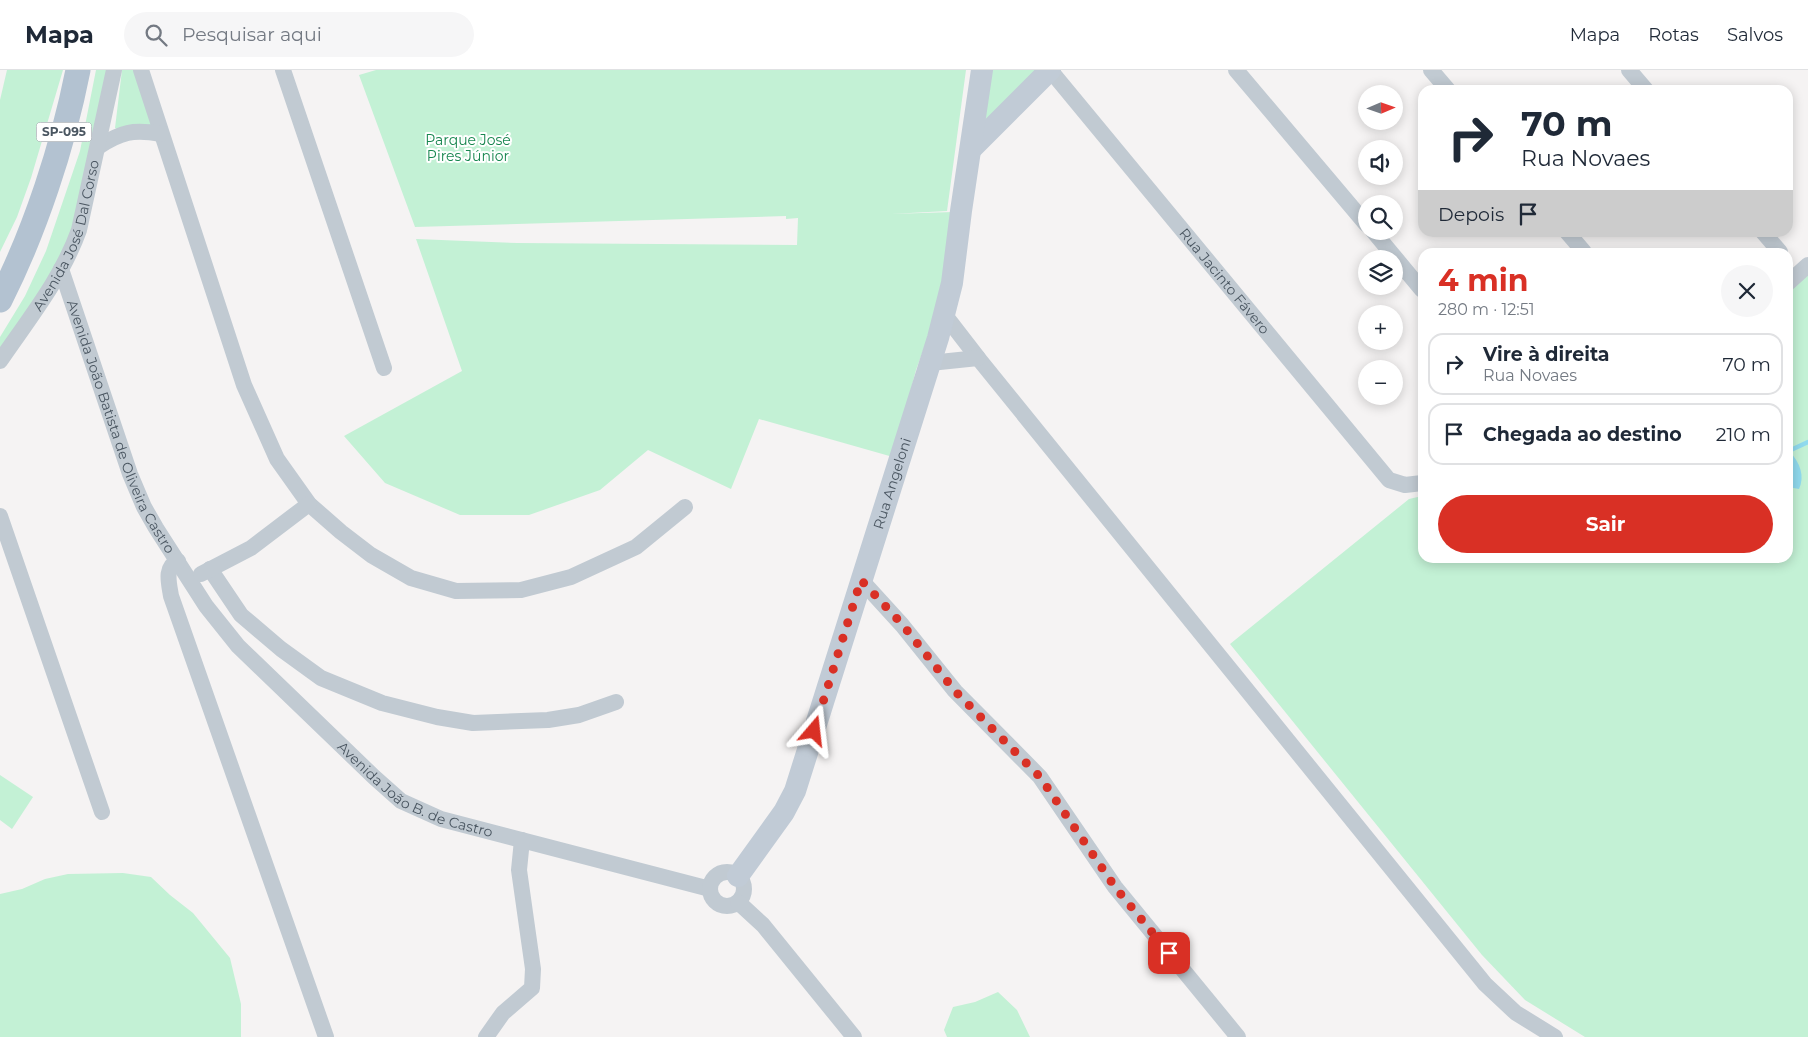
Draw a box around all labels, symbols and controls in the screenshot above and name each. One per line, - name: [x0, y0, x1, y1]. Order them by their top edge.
- search box: [124, 12, 474, 57]
- text: Mapa: [25, 20, 94, 49]
- icon: search: [142, 21, 170, 49]
- text: Pesquisar aqui: [182, 23, 322, 46]
- text: Mapa: [1570, 24, 1620, 46]
- text: Rotas: [1648, 24, 1699, 46]
- text: Salvos: [1727, 24, 1783, 46]
- north arrow: [1358, 85, 1402, 130]
- map controls: [1358, 85, 1403, 405]
- text: 70 m: [1521, 102, 1612, 145]
- icon: right: [1438, 105, 1503, 170]
- road number: SP-095: [36, 122, 92, 142]
- park label: Parque José Pires Júnior: [425, 131, 511, 165]
- button: sound: [1358, 140, 1403, 185]
- text: Rua Novaes: [1521, 145, 1650, 172]
- street label: Avenida José Dal Corso: [29, 158, 103, 314]
- button: search: [1358, 195, 1403, 240]
- icon: arrive: [1514, 200, 1542, 228]
- text: Depois: [1438, 203, 1504, 226]
- street label: Rua Jacinto Fávero: [1175, 224, 1274, 338]
- button: layers: [1358, 250, 1403, 295]
- text: 4 min: [1438, 262, 1528, 299]
- button: close: [1721, 265, 1773, 317]
- street label: Avenida João Batista de Oliveira Castro: [63, 298, 179, 557]
- text: 280 m · 12:51: [1438, 300, 1535, 319]
- button: +: [1358, 305, 1403, 350]
- text: Vire à direita: [1483, 343, 1610, 366]
- icon: right: [1440, 350, 1468, 378]
- text: 70 m: [1722, 353, 1771, 376]
- button: −: [1358, 360, 1403, 405]
- text: Rua Novaes: [1483, 366, 1577, 385]
- icon: arrive: [1440, 420, 1468, 448]
- text: Chegada ao destino: [1483, 423, 1682, 446]
- text: 210 m: [1716, 423, 1771, 446]
- street label: Rua Angeloni: [869, 436, 915, 531]
- button: Sair: [1438, 495, 1773, 553]
- position arrow: [787, 704, 839, 756]
- street label: Avenida João B. de Castro: [334, 738, 495, 841]
- pin: [1148, 932, 1190, 974]
- icon: arrive: [1155, 939, 1183, 967]

